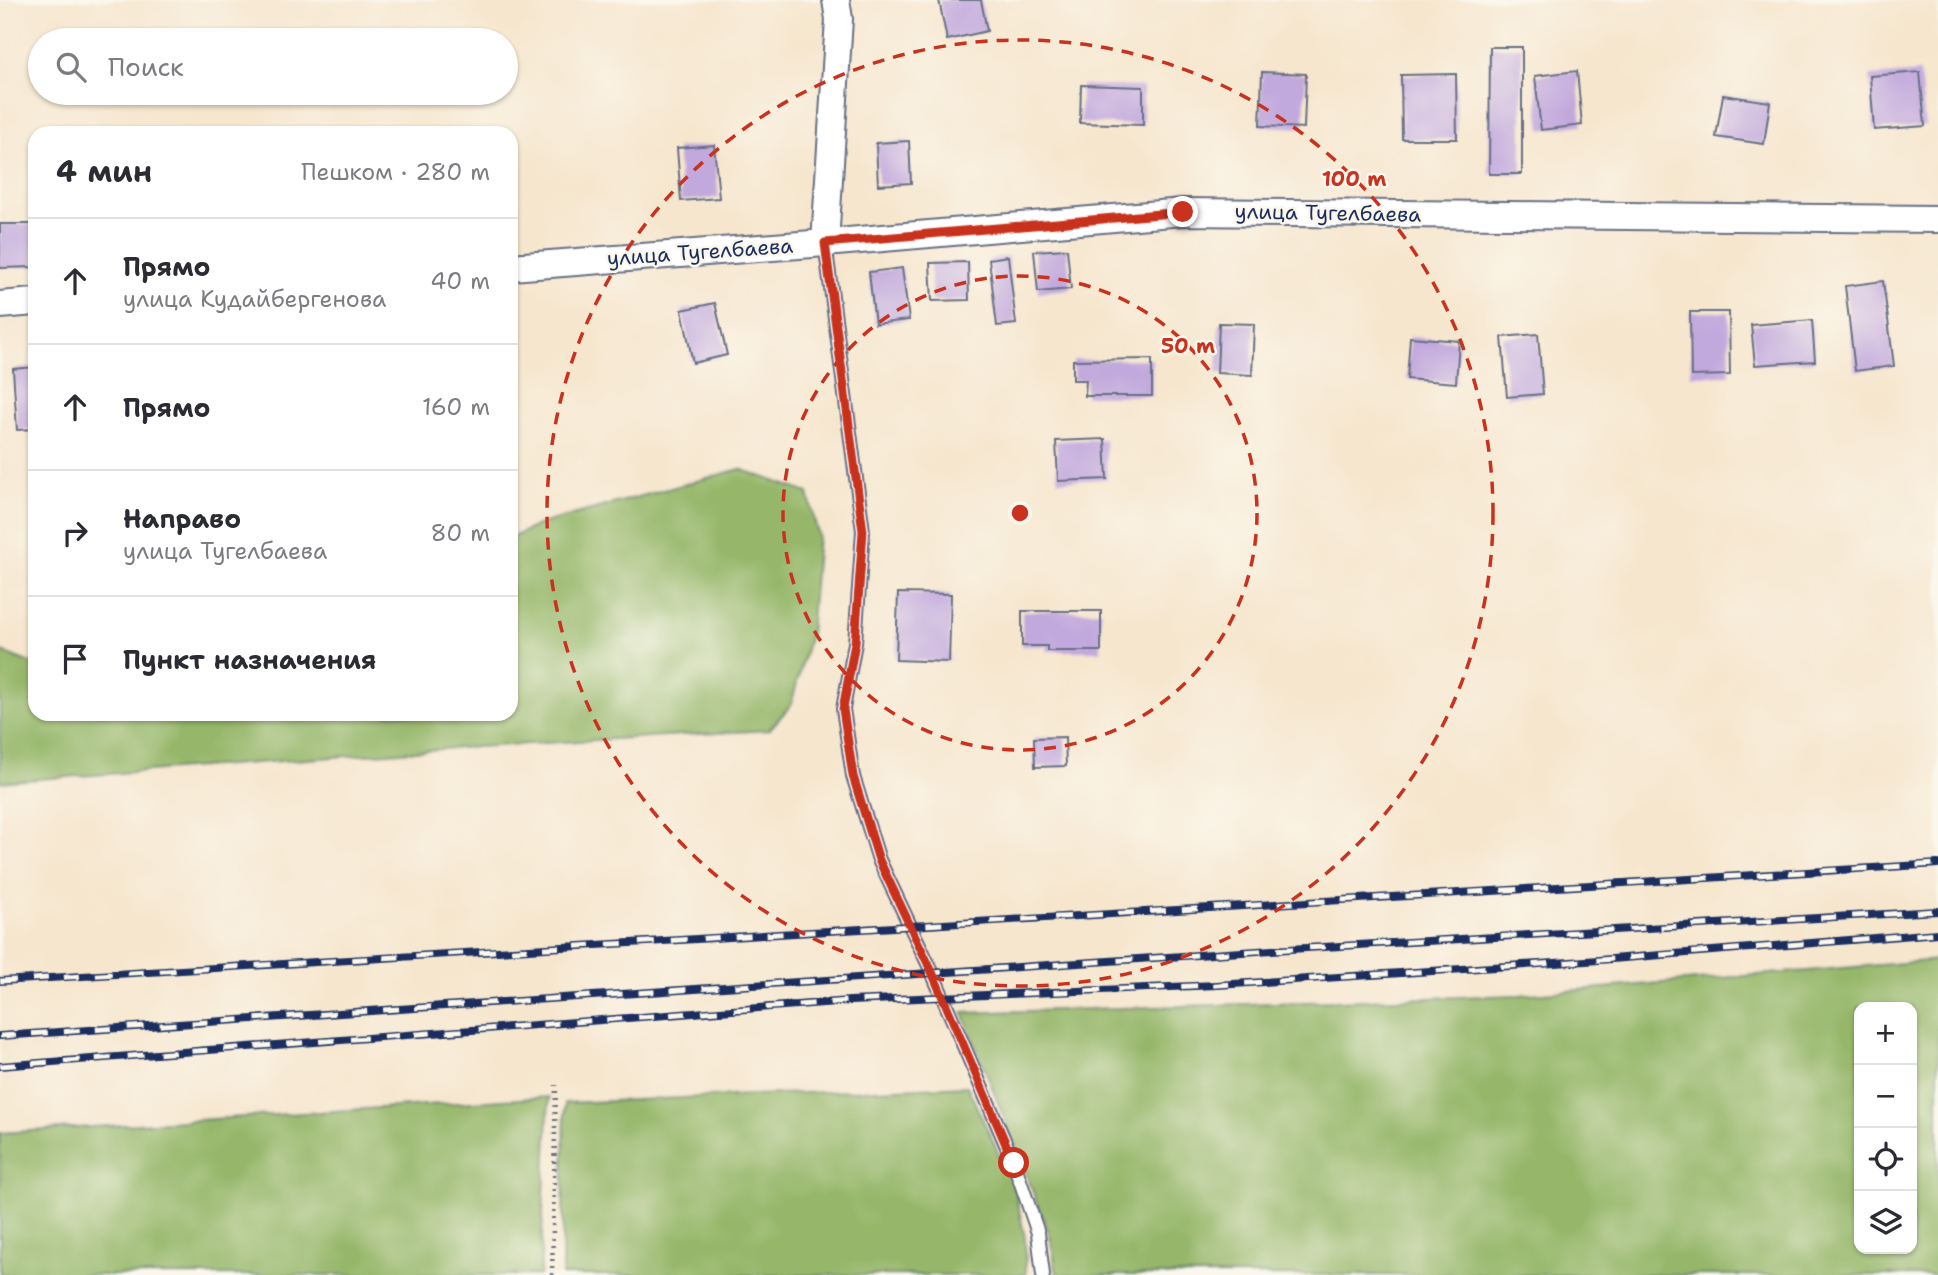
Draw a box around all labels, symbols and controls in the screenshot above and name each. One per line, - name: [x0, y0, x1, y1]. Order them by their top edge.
- search box: [28, 28, 518, 105]
- icon: search: [52, 48, 90, 86]
- text: Поиск: [108, 49, 184, 84]
- text: 4 мин: [56, 151, 152, 192]
- text: Пешком · 280 m: [301, 157, 490, 187]
- text: 100 m: [1322, 165, 1386, 193]
- route end: [1167, 196, 1198, 227]
- street label: улица Тугелбаева: [1234, 197, 1422, 229]
- street label: улица Тугелбаева: [606, 232, 794, 272]
- text: Прямо: [123, 249, 211, 284]
- icon: ahead: [56, 262, 94, 300]
- text: 40 m: [430, 266, 490, 296]
- text: улица Кудайбергенова: [123, 284, 386, 314]
- text: 50 m: [1161, 332, 1215, 360]
- icon: ahead: [56, 388, 94, 426]
- text: Прямо: [123, 390, 211, 425]
- text: 160 m: [422, 392, 490, 422]
- text: Направо: [123, 501, 241, 536]
- centre of rings: [1008, 501, 1032, 525]
- icon: right: [56, 514, 94, 552]
- text: 80 m: [431, 518, 490, 548]
- text: улица Тугелбаева: [123, 536, 327, 566]
- icon: arrive: [56, 640, 94, 678]
- text: Пункт назначения: [123, 642, 376, 677]
- map controls: [1854, 1002, 1917, 1254]
- button: +: [1854, 1002, 1917, 1065]
- button: −: [1854, 1065, 1917, 1128]
- button: locate: [1854, 1128, 1917, 1191]
- route start: [998, 1147, 1029, 1178]
- button: layers: [1854, 1191, 1917, 1254]

